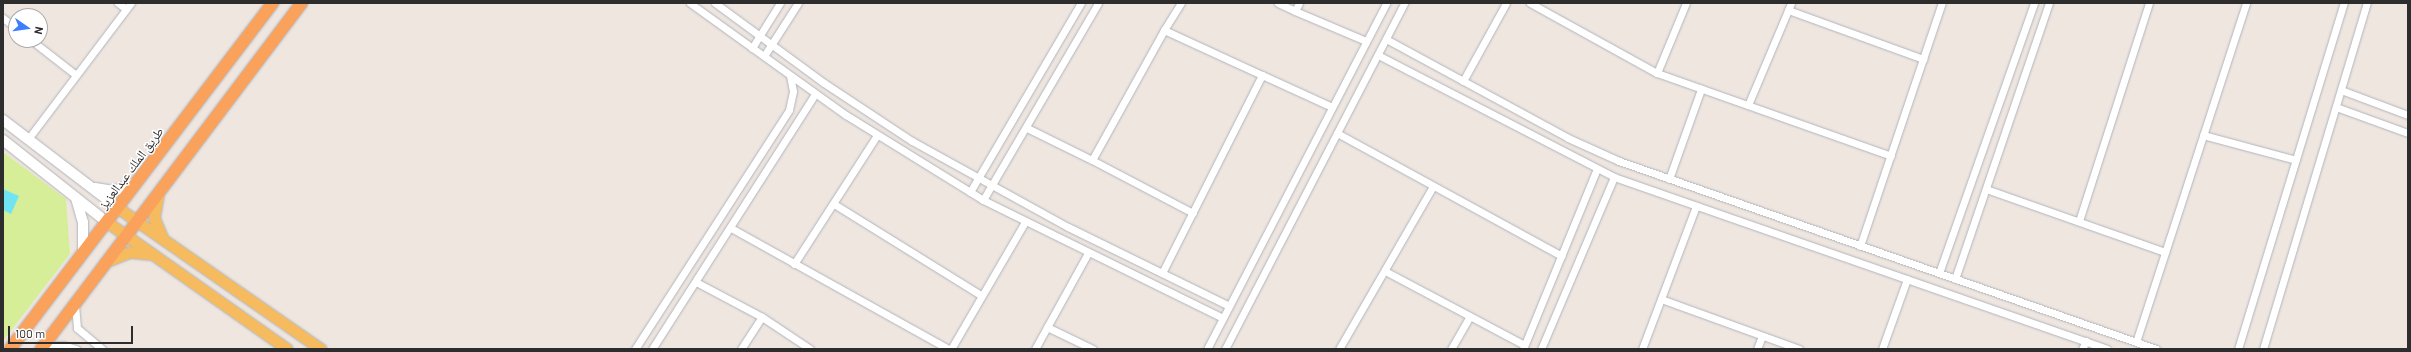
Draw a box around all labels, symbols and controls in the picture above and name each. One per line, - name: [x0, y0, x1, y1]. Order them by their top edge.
- north arrow: [8, 8, 48, 48]
- text: N: [32, 26, 46, 36]
- street label: طريق الملك عبدالعزيز: [95, 124, 167, 212]
- scale bar: [10, 318, 135, 344]
- text: 100 m: [15, 326, 45, 340]

